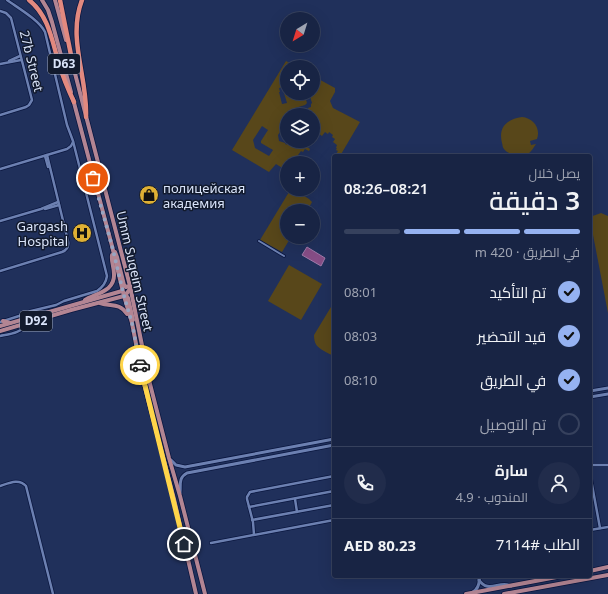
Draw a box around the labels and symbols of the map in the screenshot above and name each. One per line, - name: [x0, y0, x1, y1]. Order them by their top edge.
- north arrow: [280, 12, 320, 52]
- street label: 27b Street: [16, 28, 48, 94]
- road number: D63: [48, 54, 80, 74]
- pin: [76, 161, 110, 195]
- place label: полицейская академия: [163, 179, 245, 212]
- shop icon: полицейская академия: [138, 184, 160, 206]
- street label: Umm Suqeim Street: [112, 209, 158, 333]
- place label: Gargash Hospital: [16, 217, 68, 250]
- hospital icon: Gargash Hospital: [71, 222, 93, 244]
- road number: D92: [20, 311, 52, 331]
- courier: [120, 345, 160, 385]
- pin: [167, 527, 201, 561]

